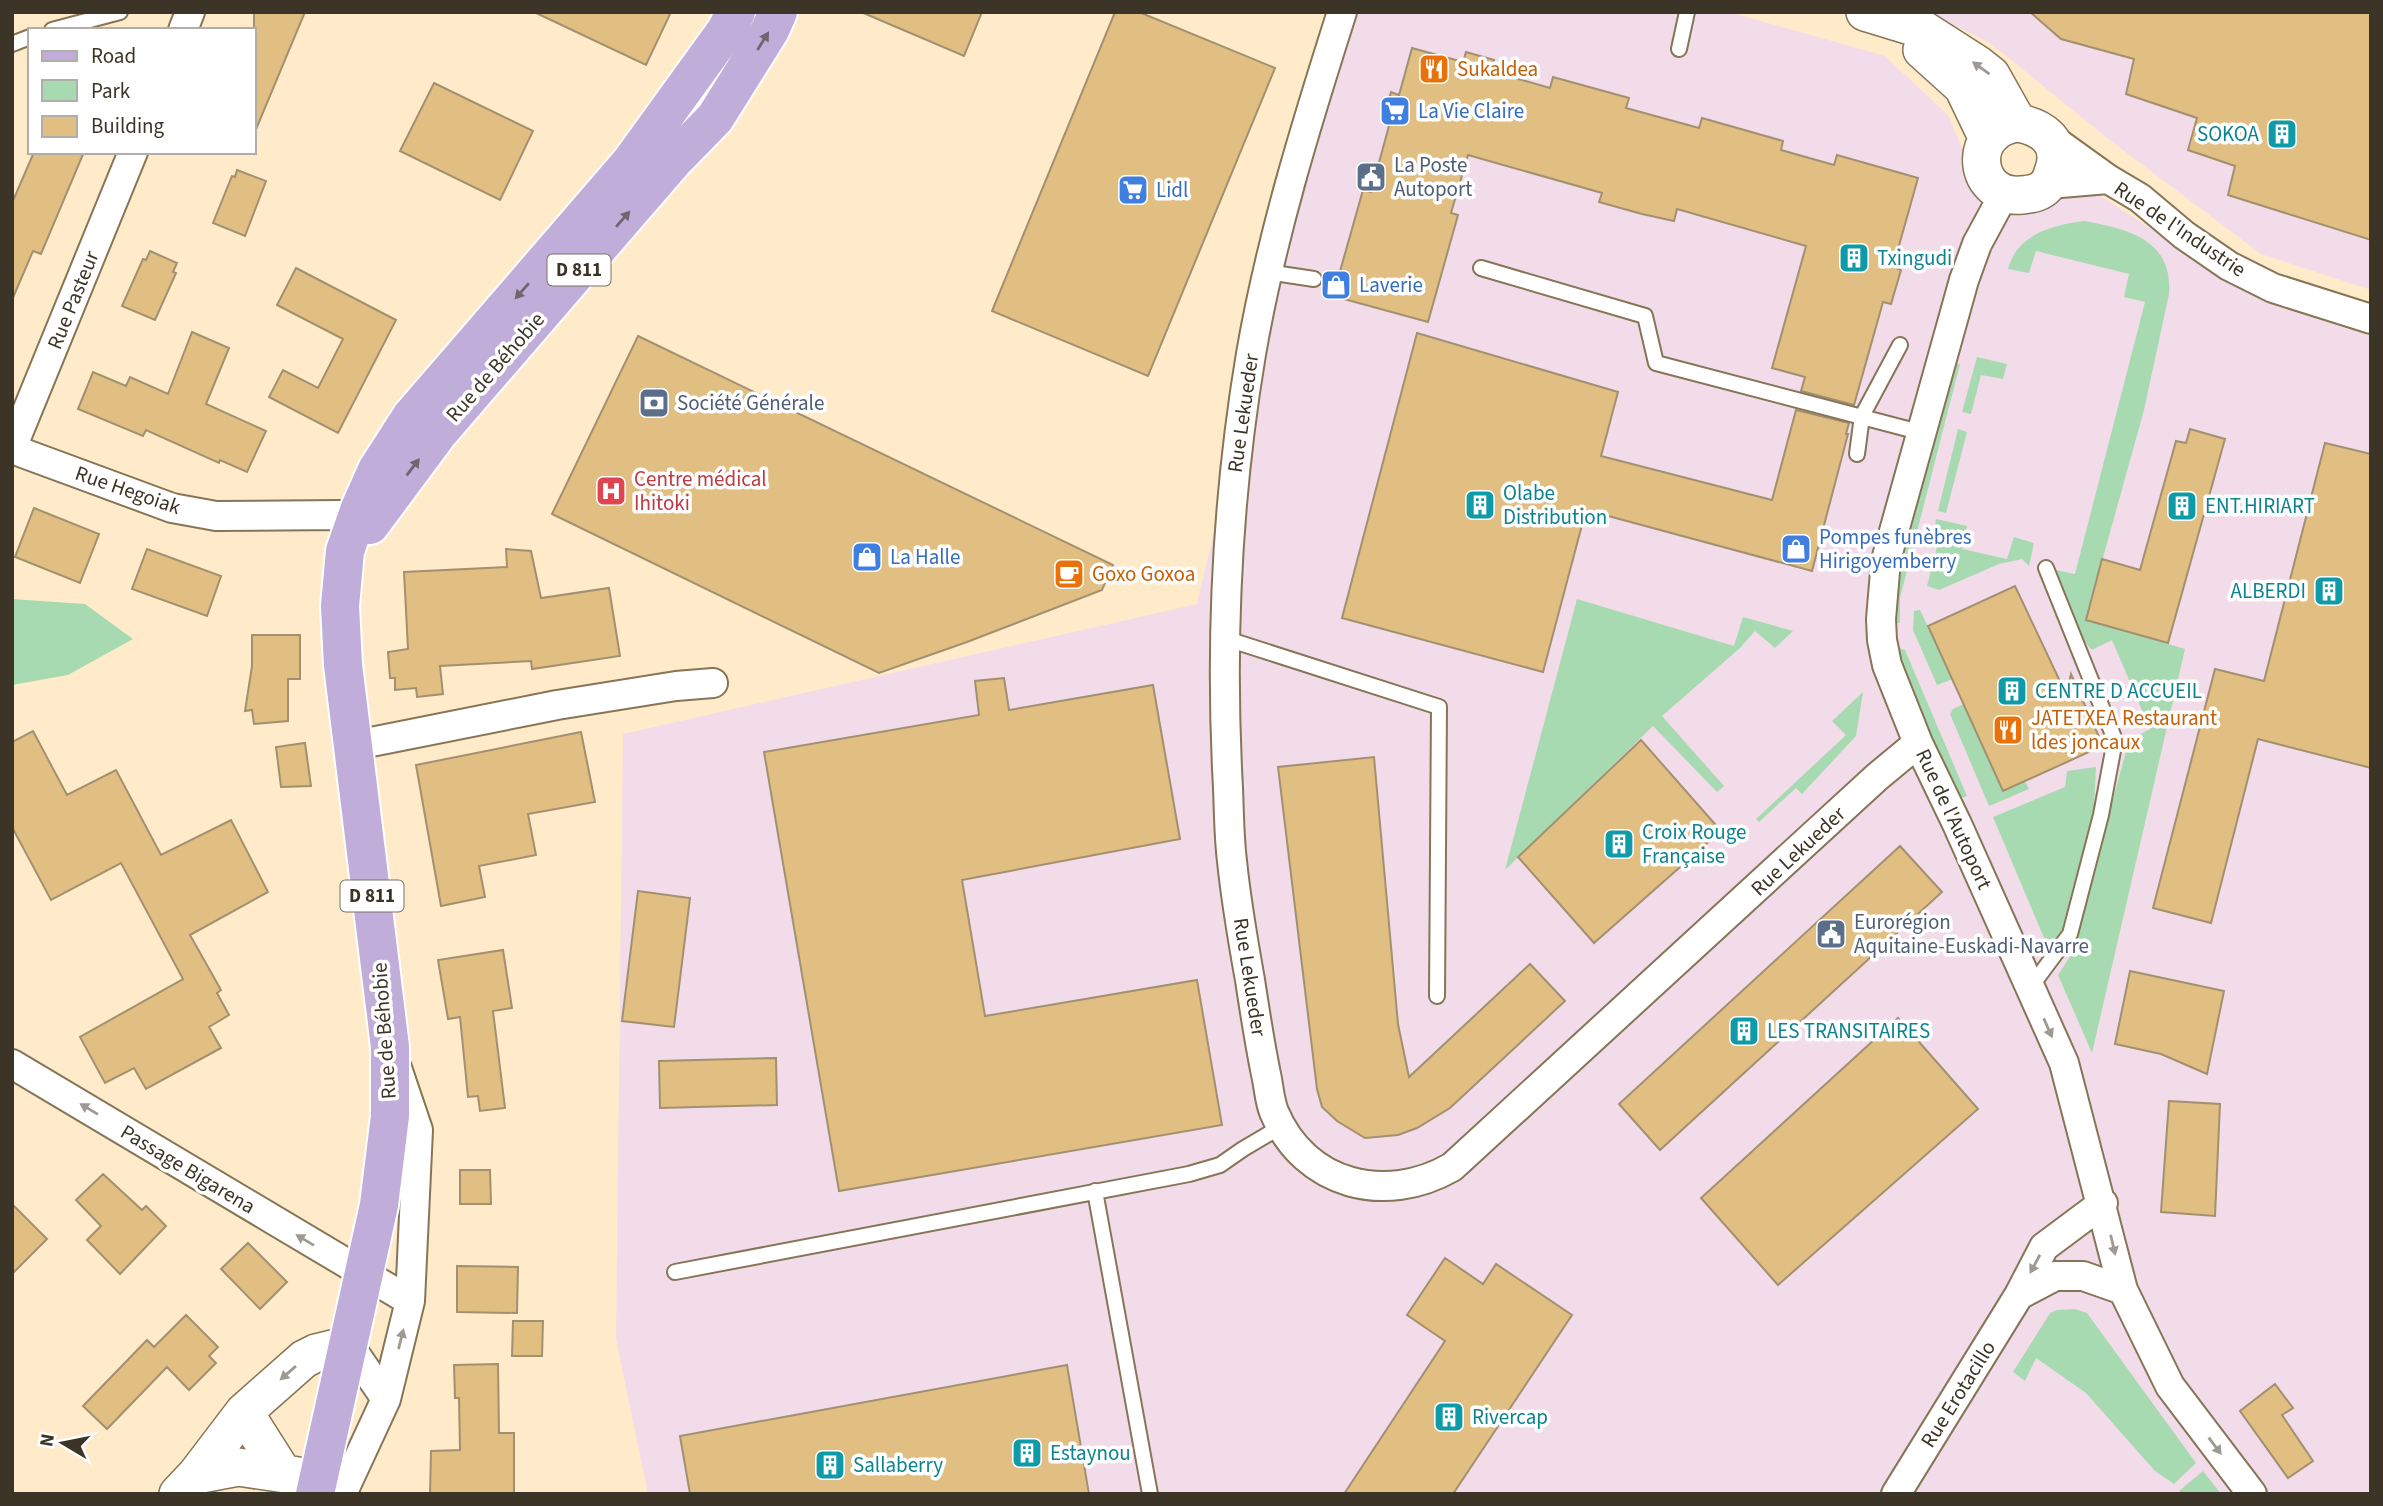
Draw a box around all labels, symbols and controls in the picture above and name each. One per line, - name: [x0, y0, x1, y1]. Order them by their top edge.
- legend: [28, 28, 256, 154]
- one-way arrow: [756, 31, 769, 51]
- text: Road: [91, 41, 136, 71]
- restaurant icon: Sukaldea: [1417, 52, 1451, 86]
- place label: Sukaldea: [1457, 54, 1538, 84]
- one-way arrow: [1972, 61, 1990, 75]
- text: Park: [91, 76, 131, 106]
- supermarket icon: La Vie Claire: [1378, 94, 1412, 128]
- place label: La Vie Claire: [1418, 96, 1524, 126]
- text: Building: [91, 111, 165, 141]
- building icon: SOKOA: [2265, 117, 2299, 151]
- place label: SOKOA: [2197, 119, 2260, 149]
- place label: La Poste Autoport: [1394, 150, 1472, 204]
- public building icon: La Poste Autoport: [1354, 160, 1388, 194]
- supermarket icon: Lidl: [1116, 173, 1150, 207]
- street label: Rue de l'Industrie: [2108, 174, 2252, 284]
- place label: Lidl: [1156, 175, 1188, 205]
- one-way arrow: [615, 210, 631, 228]
- building icon: Txingudi: [1837, 241, 1871, 275]
- place label: Txingudi: [1877, 243, 1952, 273]
- street label: Rue Pasteur: [40, 246, 107, 354]
- road number: D 811: [548, 254, 610, 286]
- shop icon: Laverie: [1319, 268, 1353, 302]
- place label: Laverie: [1359, 270, 1423, 300]
- one-way arrow: [515, 282, 530, 299]
- street label: Rue de Béhobie: [439, 305, 551, 429]
- street label: Rue Lekueder: [1220, 351, 1266, 474]
- bank icon: Société Générale: [637, 386, 671, 420]
- place label: Société Générale: [677, 388, 824, 418]
- street label: Rue Hegoiak: [71, 458, 185, 522]
- one-way arrow: [405, 459, 420, 477]
- place label: Centre médical Ihitoki: [634, 464, 767, 518]
- hospital icon: Centre médical Ihitoki: [594, 474, 628, 508]
- place label: Olabe Distribution: [1503, 478, 1607, 532]
- building icon: Olabe Distribution: [1463, 488, 1497, 522]
- building icon: ENT.HIRIART: [2165, 489, 2199, 523]
- place label: ENT.HIRIART: [2205, 491, 2315, 521]
- place label: Pompes funèbres Hirigoyemberry: [1819, 522, 1972, 576]
- shop icon: Pompes funèbres Hirigoyemberry: [1779, 532, 1813, 566]
- shop icon: La Halle: [850, 540, 884, 574]
- place label: La Halle: [890, 542, 960, 572]
- cafe icon: Goxo Goxoa: [1052, 557, 1086, 591]
- place label: Goxo Goxoa: [1092, 559, 1195, 589]
- building icon: ALBERDI: [2312, 574, 2346, 608]
- place label: ALBERDI: [2231, 576, 2306, 606]
- building icon: CENTRE D ACCUEIL: [1995, 674, 2029, 708]
- place label: CENTRE D ACCUEIL: [2035, 676, 2202, 706]
- place label: JATETXEA Restaurant ldes joncaux: [2031, 703, 2217, 757]
- restaurant icon: JATETXEA Restaurant ldes joncaux: [1991, 713, 2025, 747]
- street label: Rue de l'Autoport: [1908, 744, 2000, 894]
- street label: Rue Lekueder: [1744, 799, 1853, 903]
- place label: Croix Rouge Française: [1642, 817, 1746, 871]
- building icon: Croix Rouge Française: [1602, 827, 1636, 861]
- road number: D 811: [340, 880, 404, 912]
- place label: Eurorégion Aquitaine-Euskadi-Navarre: [1854, 907, 2089, 961]
- street label: Rue Lekueder: [1226, 916, 1274, 1039]
- public building icon: Eurorégion Aquitaine-Euskadi-Navarre: [1814, 917, 1848, 951]
- street label: Rue de Béhobie: [364, 962, 404, 1100]
- building icon: LES TRANSITAIRES: [1727, 1014, 1761, 1048]
- place label: LES TRANSITAIRES: [1767, 1016, 1930, 1046]
- one-way arrow: [2043, 1017, 2054, 1038]
- one-way arrow: [79, 1103, 98, 1116]
- street label: Passage Bigarena: [115, 1117, 261, 1221]
- one-way arrow: [295, 1233, 314, 1246]
- one-way arrow: [2108, 1234, 2119, 1256]
- one-way arrow: [2029, 1254, 2041, 1274]
- one-way arrow: [396, 1328, 407, 1350]
- street label: Rue Erotacillo: [1913, 1335, 2003, 1453]
- one-way arrow: [279, 1365, 297, 1381]
- building icon: Rivercap: [1432, 1400, 1466, 1434]
- place label: Rivercap: [1472, 1402, 1548, 1432]
- north arrow: [28, 1408, 98, 1478]
- text: N: [33, 1432, 62, 1449]
- building icon: Estaynou: [1010, 1436, 1044, 1470]
- one-way arrow: [2208, 1436, 2223, 1454]
- place label: Estaynou: [1050, 1438, 1131, 1468]
- building icon: Sallaberry: [813, 1448, 847, 1482]
- place label: Sallaberry: [853, 1450, 943, 1480]

